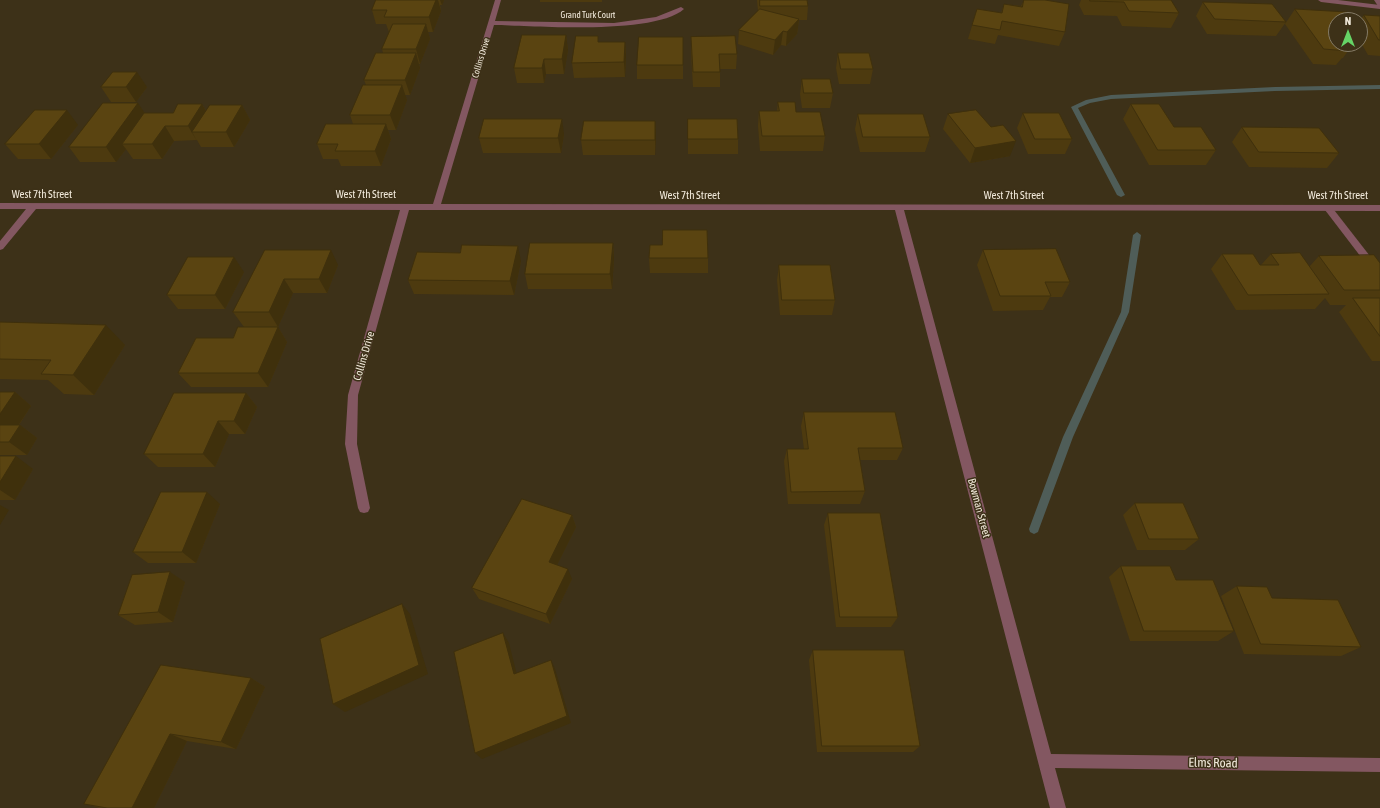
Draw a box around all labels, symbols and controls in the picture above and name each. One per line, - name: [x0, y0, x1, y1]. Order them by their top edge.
- street label: Grand Turk Court: [561, 10, 615, 20]
- north arrow: [1328, 12, 1368, 52]
- text: N: [1345, 15, 1351, 27]
- street label: Collins Drive: [470, 37, 492, 79]
- street label: West 7th Street: [12, 188, 72, 202]
- street label: West 7th Street: [336, 188, 396, 202]
- street label: West 7th Street: [660, 189, 720, 203]
- street label: West 7th Street: [984, 189, 1044, 203]
- street label: West 7th Street: [1308, 189, 1368, 203]
- street label: Collins Drive: [351, 330, 377, 382]
- street label: Bowman Street: [965, 477, 993, 539]
- street label: Elms Road: [1188, 755, 1238, 771]

